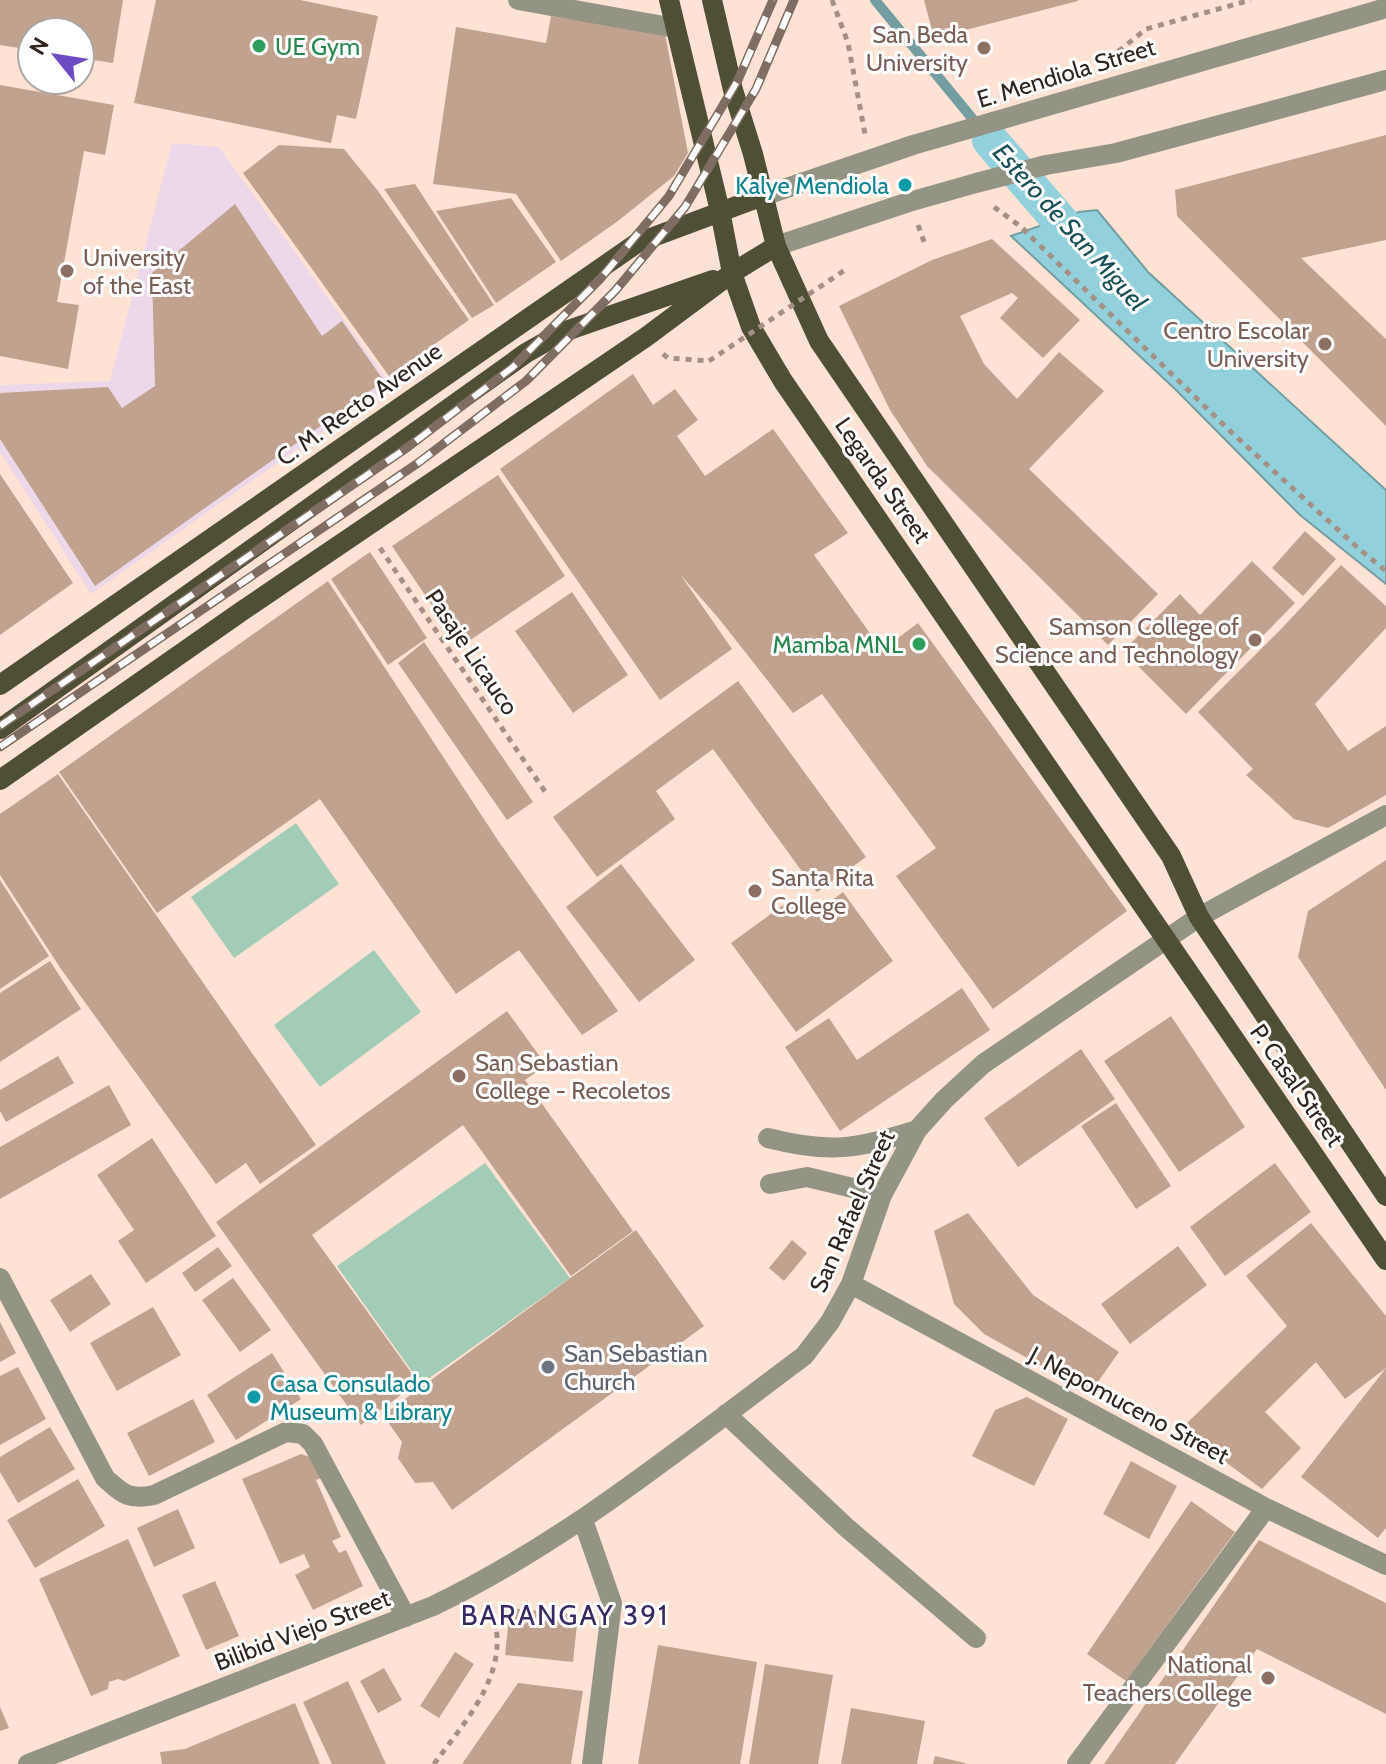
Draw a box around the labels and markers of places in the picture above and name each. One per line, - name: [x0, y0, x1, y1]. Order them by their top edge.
- place label: San Beda University: [866, 20, 968, 77]
- place label: UE Gym: [275, 32, 360, 61]
- marker: UE Gym: [250, 37, 268, 55]
- marker: San Beda University: [975, 39, 993, 57]
- place label: Kalye Mendiola: [735, 171, 889, 200]
- marker: Kalye Mendiola: [896, 176, 914, 194]
- place label: University of the East: [83, 243, 191, 300]
- marker: University of the East: [58, 262, 76, 280]
- place label: Centro Escolar University: [1163, 316, 1309, 373]
- marker: Centro Escolar University: [1316, 335, 1334, 353]
- place label: Samson College of Science and Technology: [995, 612, 1239, 669]
- place label: Mamba MNL: [773, 630, 903, 659]
- marker: Samson College of Science and Technology: [1246, 631, 1264, 649]
- marker: Mamba MNL: [910, 635, 928, 653]
- place label: Santa Rita College: [771, 863, 874, 920]
- marker: Santa Rita College: [746, 882, 764, 900]
- place label: San Sebastian College - Recoletos: [475, 1048, 671, 1105]
- marker: San Sebastian College - Recoletos: [450, 1067, 468, 1085]
- place label: San Sebastian Church: [564, 1339, 708, 1396]
- marker: San Sebastian Church: [539, 1358, 557, 1376]
- place label: Casa Consulado Museum & Library: [270, 1369, 452, 1426]
- marker: Casa Consulado Museum & Library: [245, 1388, 263, 1406]
- place label: National Teachers College: [1083, 1650, 1252, 1707]
- marker: National Teachers College: [1259, 1669, 1277, 1687]

